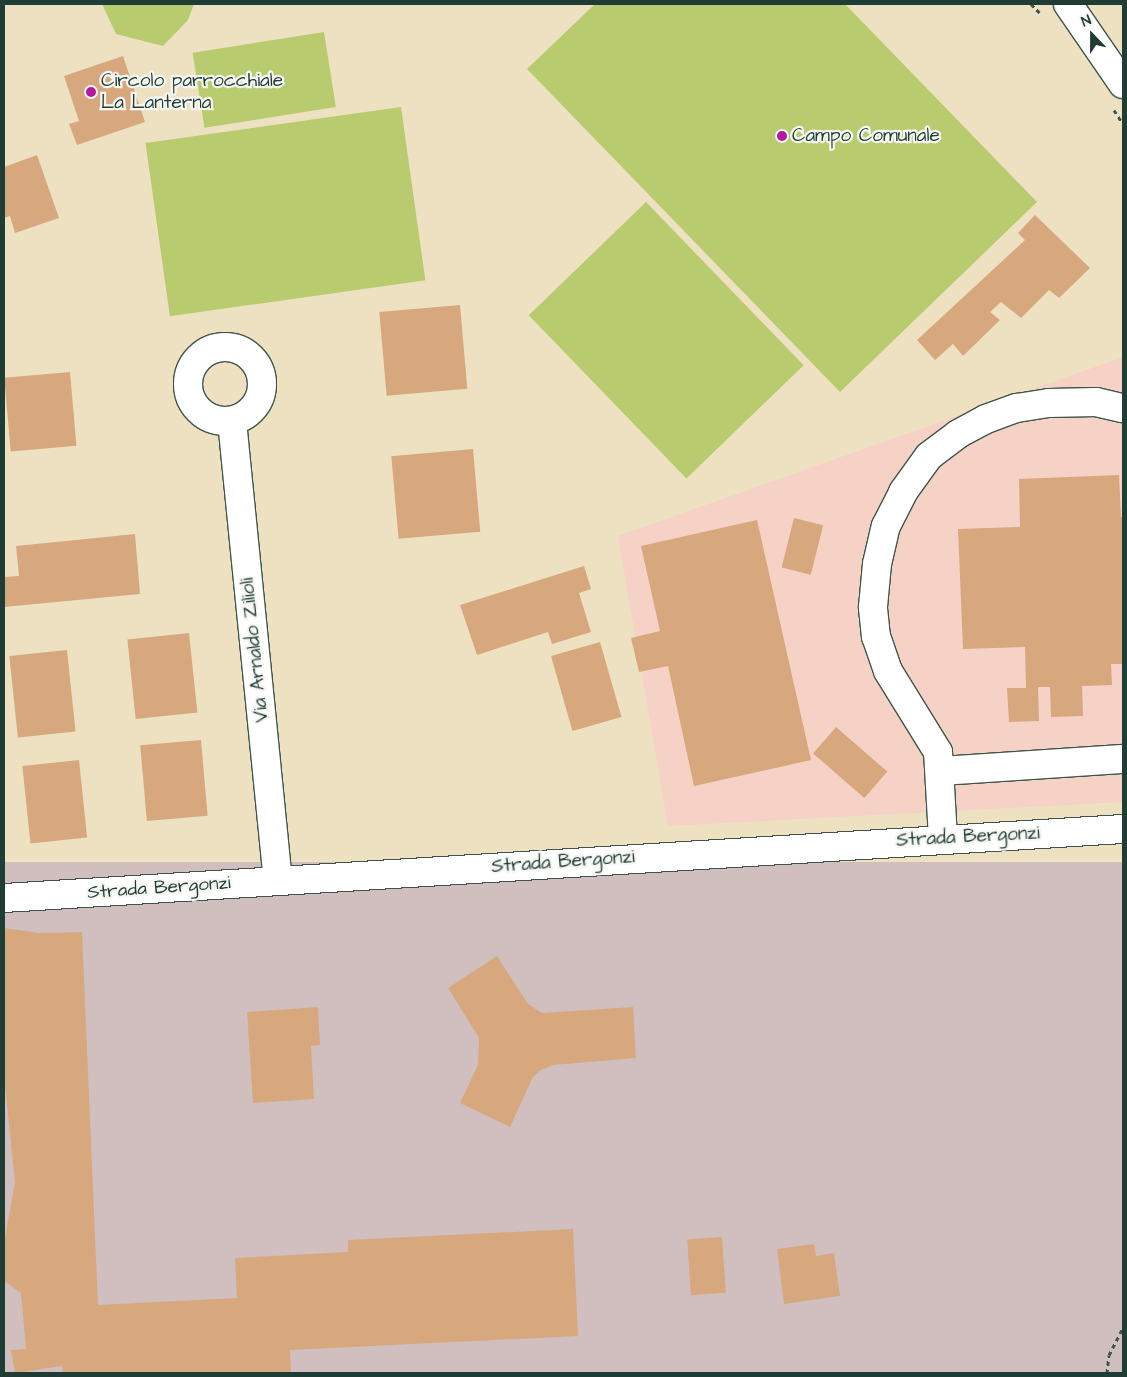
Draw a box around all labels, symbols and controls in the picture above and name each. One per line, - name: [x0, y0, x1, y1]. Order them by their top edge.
- north arrow: [1067, 10, 1117, 60]
- text: N: [1079, 10, 1094, 32]
- place label: Circolo parrocchiale La Lanterna: [101, 70, 283, 114]
- marker: Circolo parrocchiale La Lanterna: [85, 86, 97, 98]
- place label: Campo Comunale: [792, 125, 940, 147]
- marker: Campo Comunale: [776, 130, 788, 142]
- street label: Via Arnaldo Zilioli: [236, 577, 274, 723]
- street label: Strada Bergonzi: [896, 822, 1040, 852]
- street label: Strada Bergonzi: [491, 846, 635, 878]
- street label: Strada Bergonzi: [87, 872, 231, 904]

